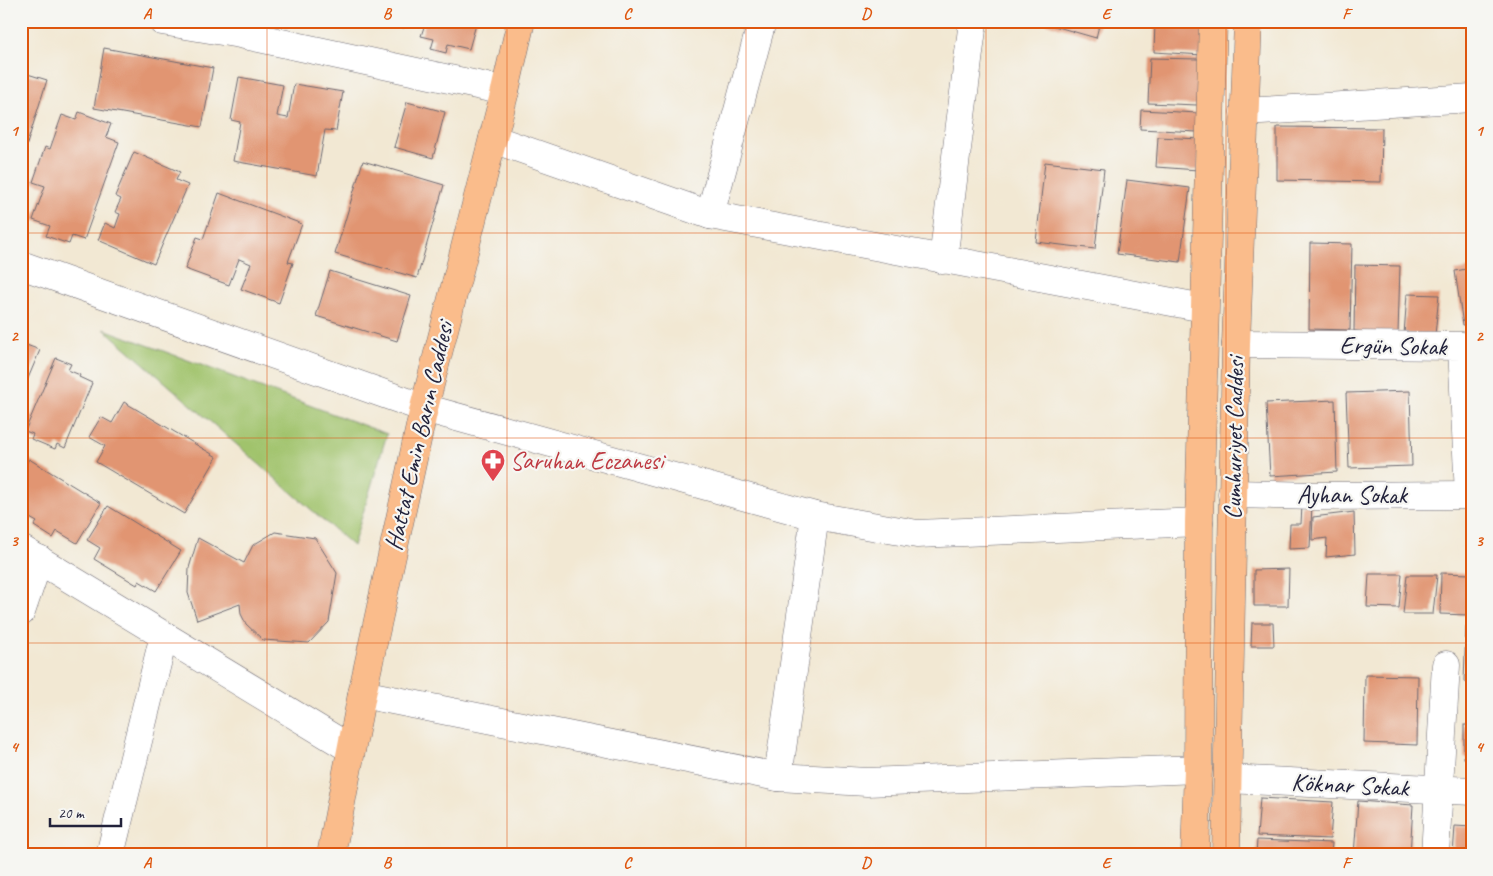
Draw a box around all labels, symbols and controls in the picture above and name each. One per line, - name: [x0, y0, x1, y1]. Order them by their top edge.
- text: A: [143, 4, 153, 24]
- text: B: [383, 4, 393, 24]
- text: C: [623, 4, 633, 24]
- text: D: [861, 4, 872, 24]
- text: E: [1102, 4, 1113, 24]
- text: F: [1342, 4, 1353, 24]
- text: 1: [10, 121, 19, 141]
- text: 1: [1475, 121, 1484, 141]
- street label: Hattat Emin Barın Caddesi: [377, 315, 462, 553]
- text: 2: [10, 326, 19, 346]
- text: 2: [1475, 326, 1484, 346]
- street label: Ergün Sokak: [1339, 329, 1448, 363]
- street label: Cumhuriyet Caddesi: [1217, 353, 1251, 520]
- place label: Saruhan Eczanesi: [510, 445, 667, 477]
- pharmacy icon: Saruhan Eczanesi: [480, 448, 506, 482]
- street label: Ayhan Sokak: [1297, 479, 1409, 511]
- text: 3: [10, 531, 19, 551]
- text: 3: [1475, 531, 1484, 551]
- text: 4: [10, 737, 19, 757]
- text: 4: [1475, 737, 1484, 757]
- street label: Köknar Sokak: [1291, 766, 1411, 804]
- scale bar: [50, 796, 121, 828]
- text: 20 m: [58, 804, 85, 823]
- text: A: [143, 853, 153, 873]
- text: B: [383, 853, 393, 873]
- text: C: [623, 853, 633, 873]
- text: D: [861, 853, 872, 873]
- text: E: [1102, 853, 1113, 873]
- text: F: [1342, 853, 1353, 873]

